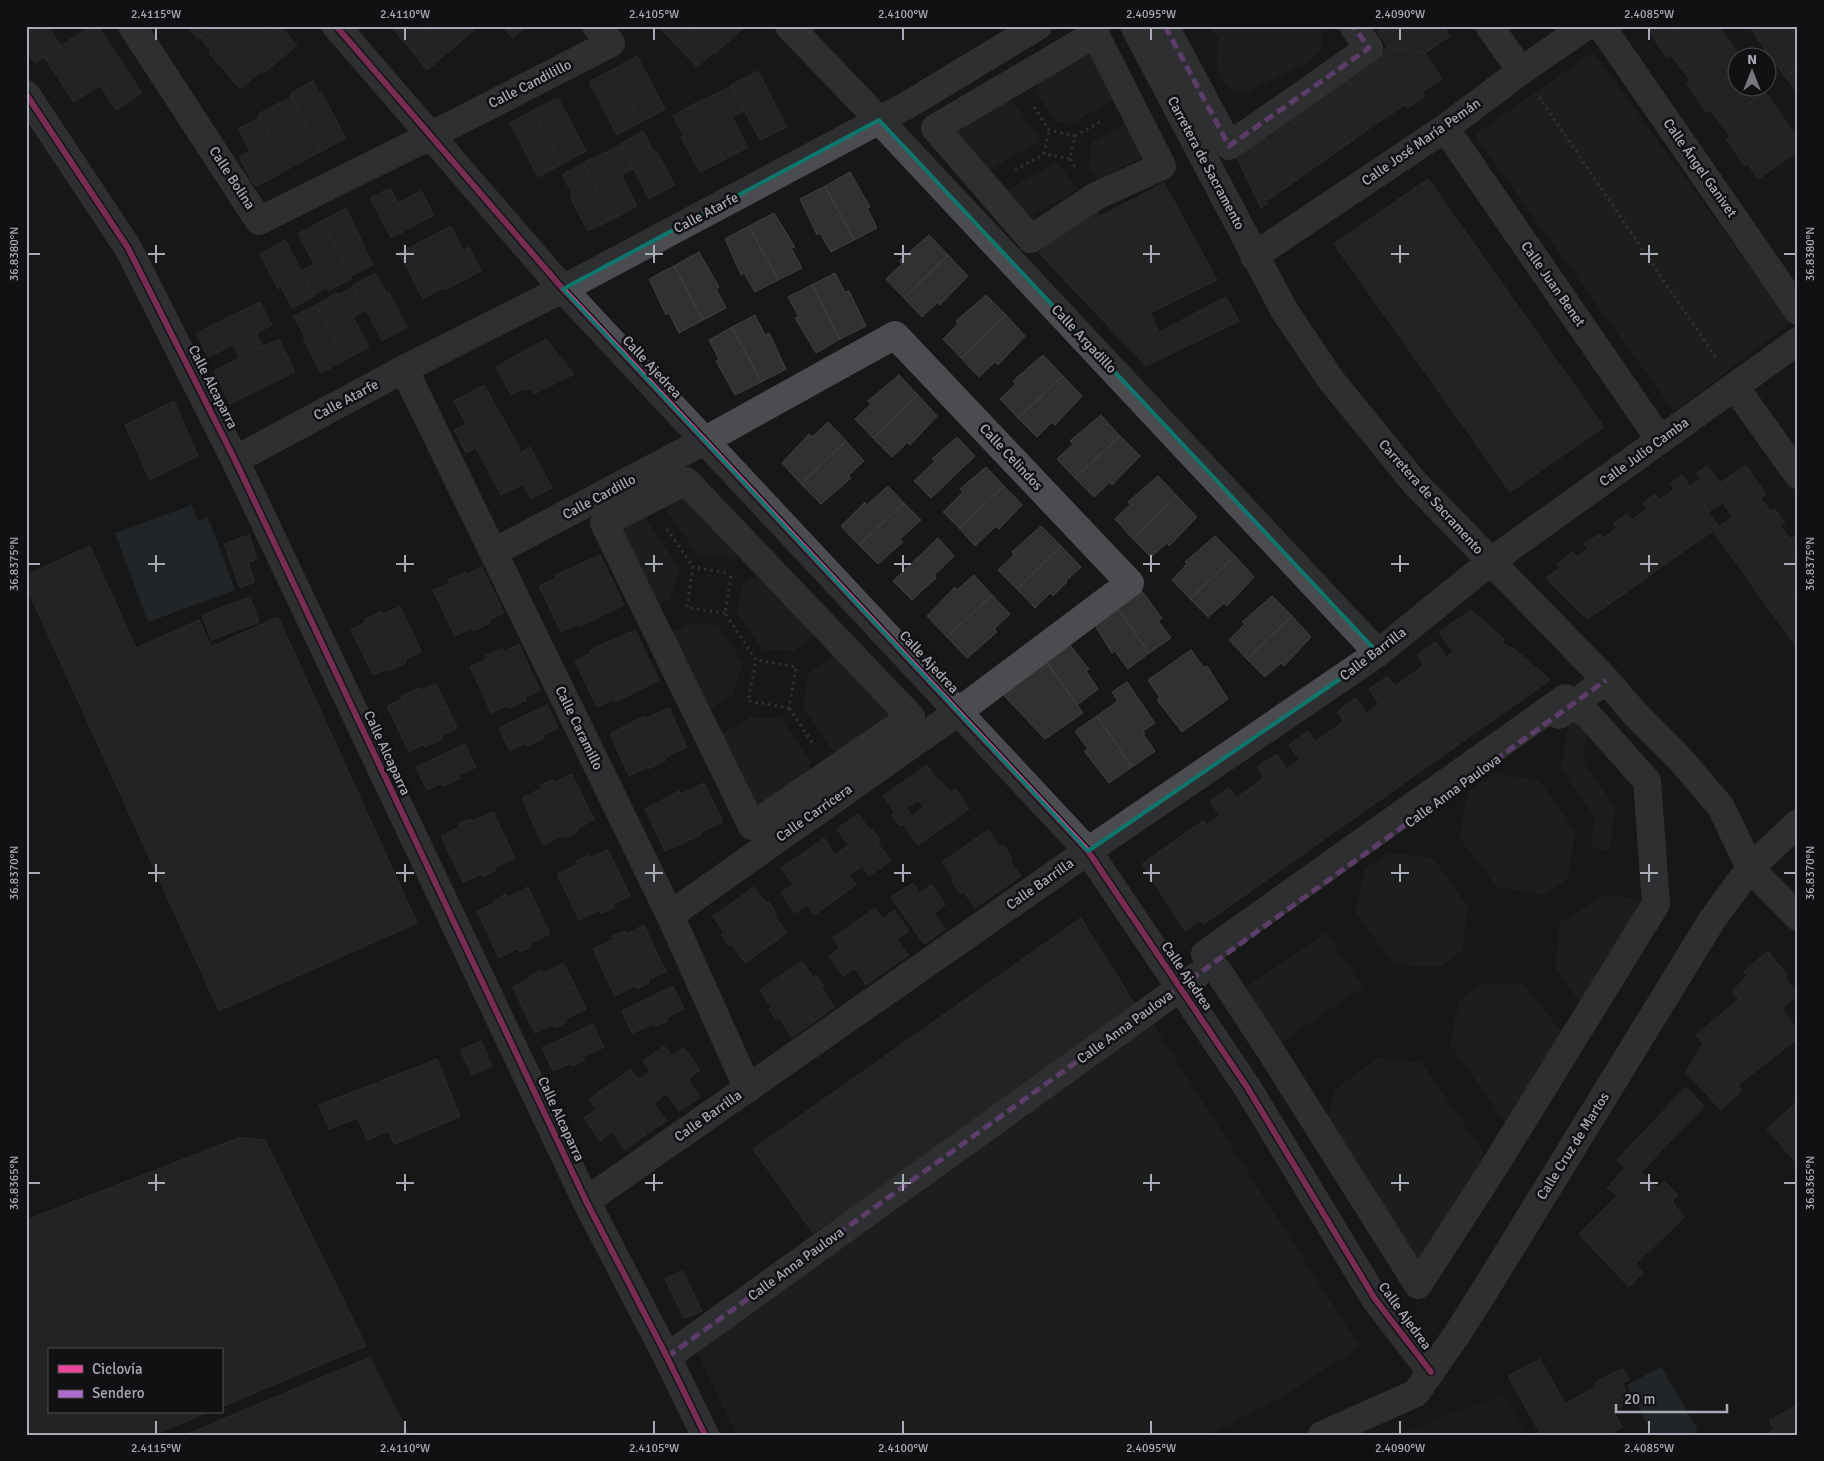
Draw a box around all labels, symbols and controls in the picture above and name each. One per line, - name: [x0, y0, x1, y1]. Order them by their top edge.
- text: 2.4115°W: [131, 7, 181, 22]
- text: 2.4110°W: [380, 7, 430, 22]
- text: 2.4105°W: [629, 7, 679, 22]
- text: 2.4100°W: [878, 7, 928, 22]
- text: 2.4095°W: [1126, 7, 1176, 22]
- text: 2.4090°W: [1375, 7, 1425, 22]
- text: 2.4085°W: [1624, 7, 1674, 22]
- north arrow: [1726, 48, 1776, 98]
- text: N: [1747, 51, 1757, 68]
- street label: Calle Candilillo: [486, 56, 574, 112]
- street label: Carretera de Sacramento: [1164, 93, 1248, 233]
- street label: Calle José María Pemán: [1358, 94, 1484, 190]
- street label: Calle Ángel Ganivet: [1660, 115, 1740, 221]
- street label: Calle Bolina: [205, 143, 259, 213]
- street label: Calle Atarfe: [671, 189, 741, 237]
- text: 36.8380°N: [7, 227, 22, 281]
- text: 36.8380°N: [1803, 227, 1818, 281]
- street label: Calle Juan Benet: [1517, 238, 1589, 330]
- street label: Calle Argadillo: [1048, 301, 1120, 377]
- street label: Calle Ajedrea: [619, 332, 685, 402]
- street label: Calle Alcaparra: [185, 342, 241, 432]
- street label: Calle Atarfe: [311, 376, 381, 424]
- street label: Calle Julio Camba: [1596, 414, 1692, 490]
- street label: Calle Celindos: [976, 420, 1046, 494]
- street label: Carretera de Sacramento: [1375, 436, 1487, 558]
- street label: Calle Cardillo: [560, 471, 638, 523]
- text: 36.8375°N: [7, 537, 22, 591]
- text: 36.8375°N: [1803, 537, 1818, 591]
- street label: Calle Barrilla: [1337, 624, 1409, 684]
- street label: Calle Ajedrea: [896, 627, 962, 697]
- street label: Calle Caramillo: [551, 683, 607, 773]
- street label: Calle Alcaparra: [360, 708, 414, 798]
- street label: Calle Anna Paulova: [1402, 750, 1504, 832]
- street label: Calle Carricera: [773, 781, 855, 845]
- text: 36.8370°N: [7, 846, 22, 900]
- text: 36.8370°N: [1803, 846, 1818, 900]
- street label: Calle Barrilla: [1003, 855, 1077, 913]
- street label: Calle Ajedrea: [1158, 938, 1216, 1014]
- street label: Calle Anna Paulova: [1074, 986, 1176, 1068]
- street label: Calle Alcaparra: [534, 1074, 588, 1164]
- street label: Calle Barrilla: [671, 1087, 745, 1145]
- street label: Calle Cruz de Martos: [1533, 1089, 1613, 1203]
- text: 36.8365°N: [7, 1156, 22, 1210]
- text: 36.8365°N: [1803, 1156, 1818, 1210]
- street label: Calle Anna Paulova: [745, 1223, 847, 1305]
- street label: Calle Ajedrea: [1375, 1279, 1435, 1353]
- legend: [48, 1348, 222, 1414]
- text: Ciclovía: [92, 1360, 143, 1378]
- scale bar: [1616, 1381, 1728, 1413]
- text: Sendero: [92, 1384, 145, 1402]
- text: 20 m: [1624, 1390, 1655, 1408]
- text: 2.4115°W: [131, 1441, 181, 1456]
- text: 2.4110°W: [380, 1441, 430, 1456]
- text: 2.4105°W: [629, 1441, 679, 1456]
- text: 2.4100°W: [878, 1441, 928, 1456]
- text: 2.4095°W: [1126, 1441, 1176, 1456]
- text: 2.4090°W: [1375, 1441, 1425, 1456]
- text: 2.4085°W: [1624, 1441, 1674, 1456]

